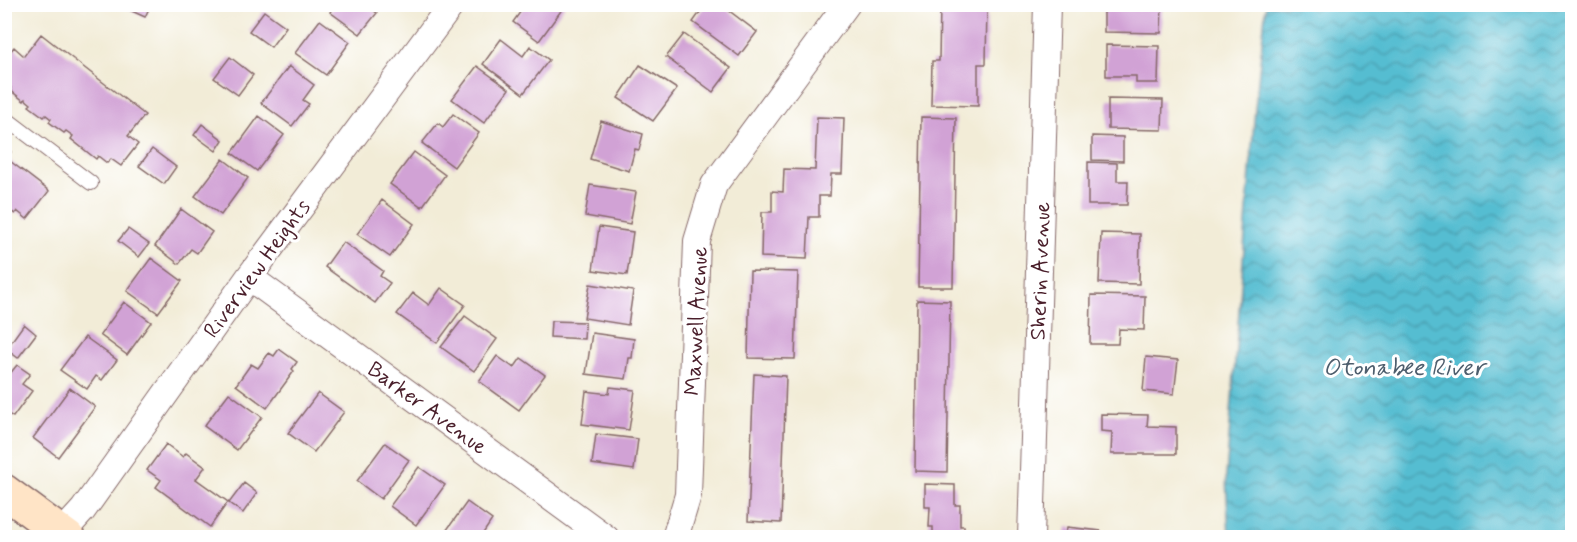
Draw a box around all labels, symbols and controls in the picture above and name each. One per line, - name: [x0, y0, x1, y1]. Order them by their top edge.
- street label: Riverview Heights: [198, 194, 318, 345]
- street label: Sherin Avenue: [1025, 201, 1057, 341]
- street label: Maxwell Avenue: [679, 246, 715, 396]
- water label: Otonabee River: [1323, 353, 1488, 384]
- street label: Barker Avenue: [361, 356, 492, 462]

